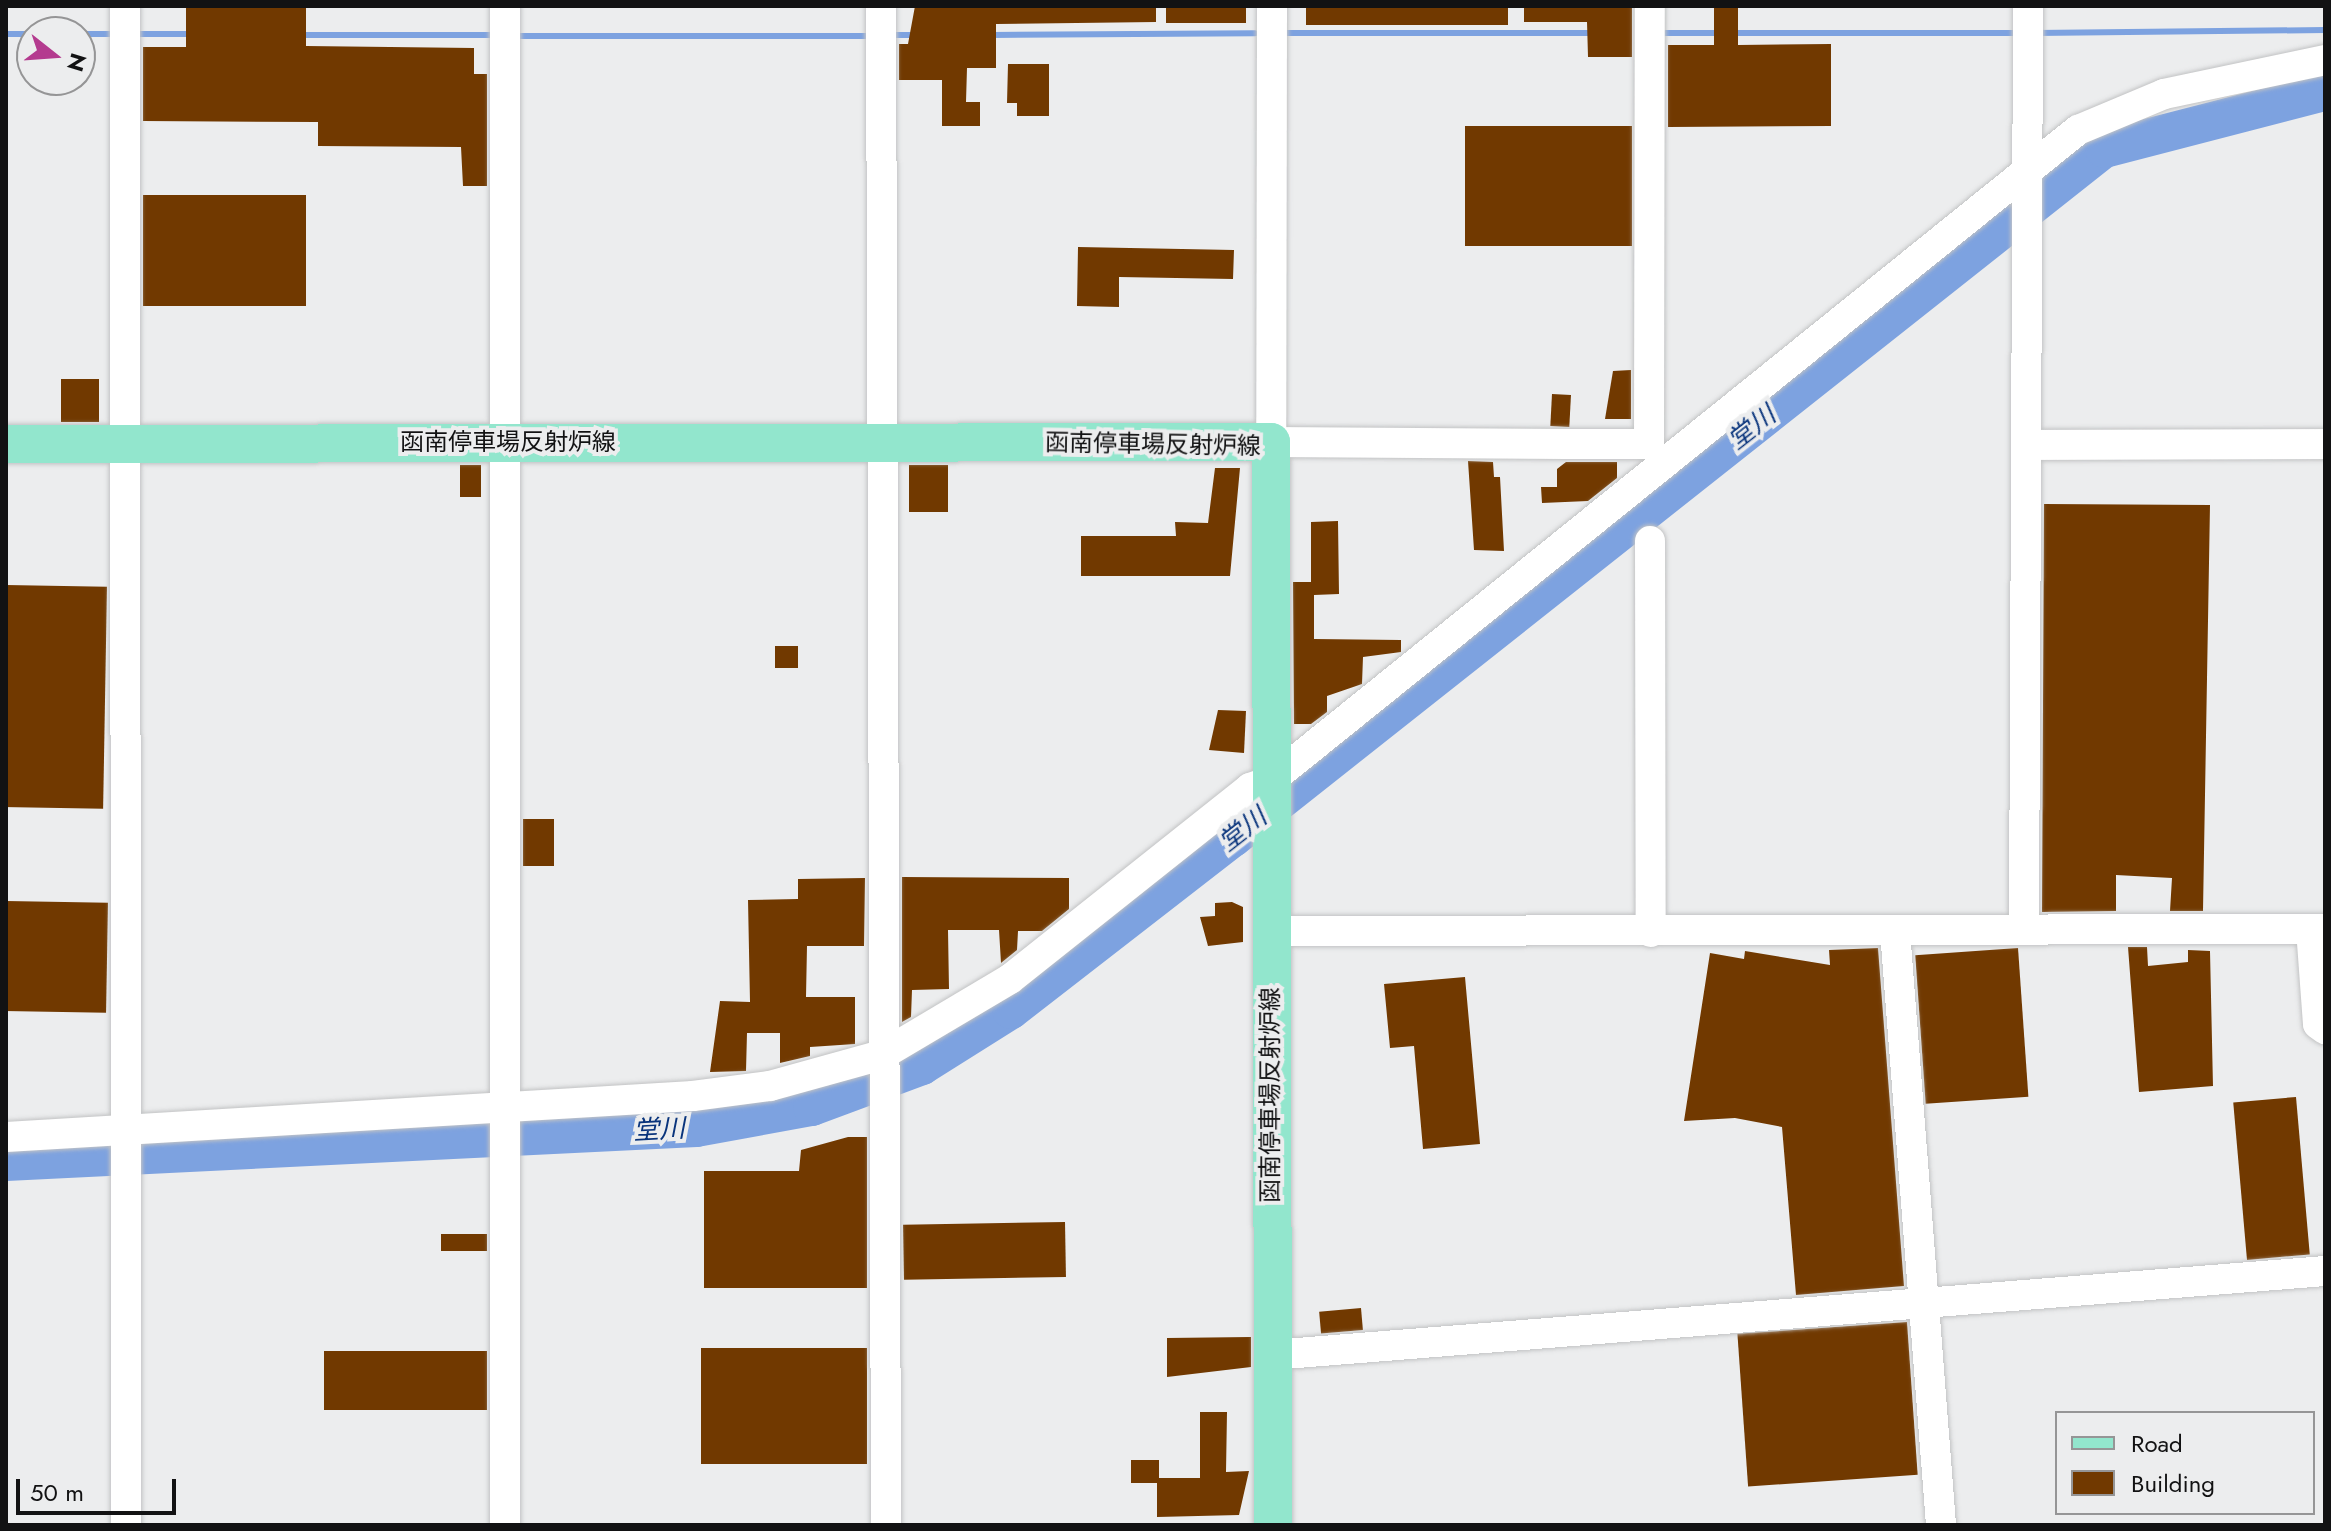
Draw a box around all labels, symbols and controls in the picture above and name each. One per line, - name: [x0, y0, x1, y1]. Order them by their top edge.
- north arrow: [16, 16, 96, 96]
- text: N: [59, 49, 95, 75]
- water label: 堂川: [1722, 400, 1782, 456]
- street label: 函南停車場反射炉線: [400, 428, 616, 456]
- street label: 函南停車場反射炉線: [1045, 428, 1261, 460]
- water label: 堂川: [1213, 802, 1273, 858]
- street label: 函南停車場反射炉線: [1256, 987, 1284, 1203]
- water label: 堂川: [632, 1113, 686, 1147]
- legend: [2055, 1411, 2315, 1515]
- text: Road: [2131, 1426, 2183, 1461]
- scale bar: [20, 1463, 180, 1513]
- text: Building: [2131, 1466, 2215, 1501]
- text: 50 m: [30, 1475, 84, 1510]

